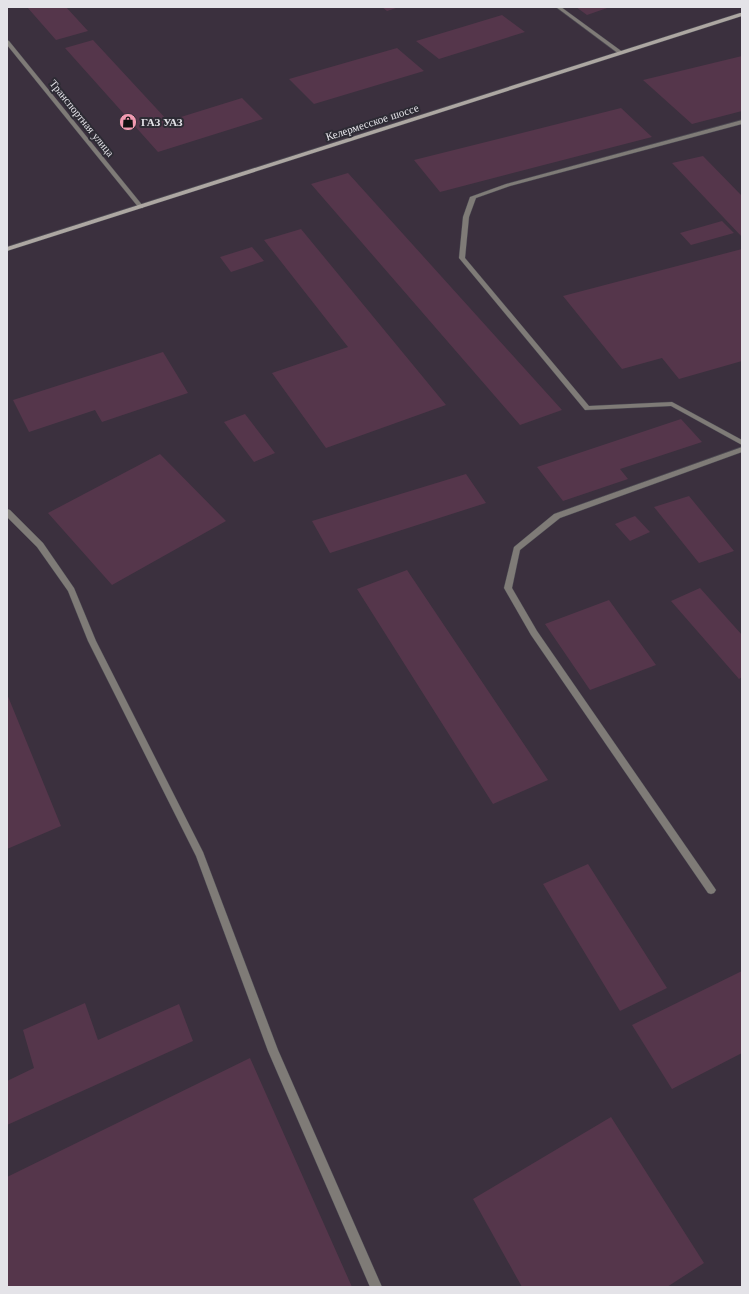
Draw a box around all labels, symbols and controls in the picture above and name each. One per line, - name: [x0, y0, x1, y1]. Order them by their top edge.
- street label: Транспортная улица: [47, 77, 117, 159]
- street label: Келермесское шоссе: [324, 100, 420, 144]
- shop icon: ГАЗ УАЗ: [118, 112, 138, 132]
- place label: ГАЗ УАЗ: [141, 115, 183, 129]

